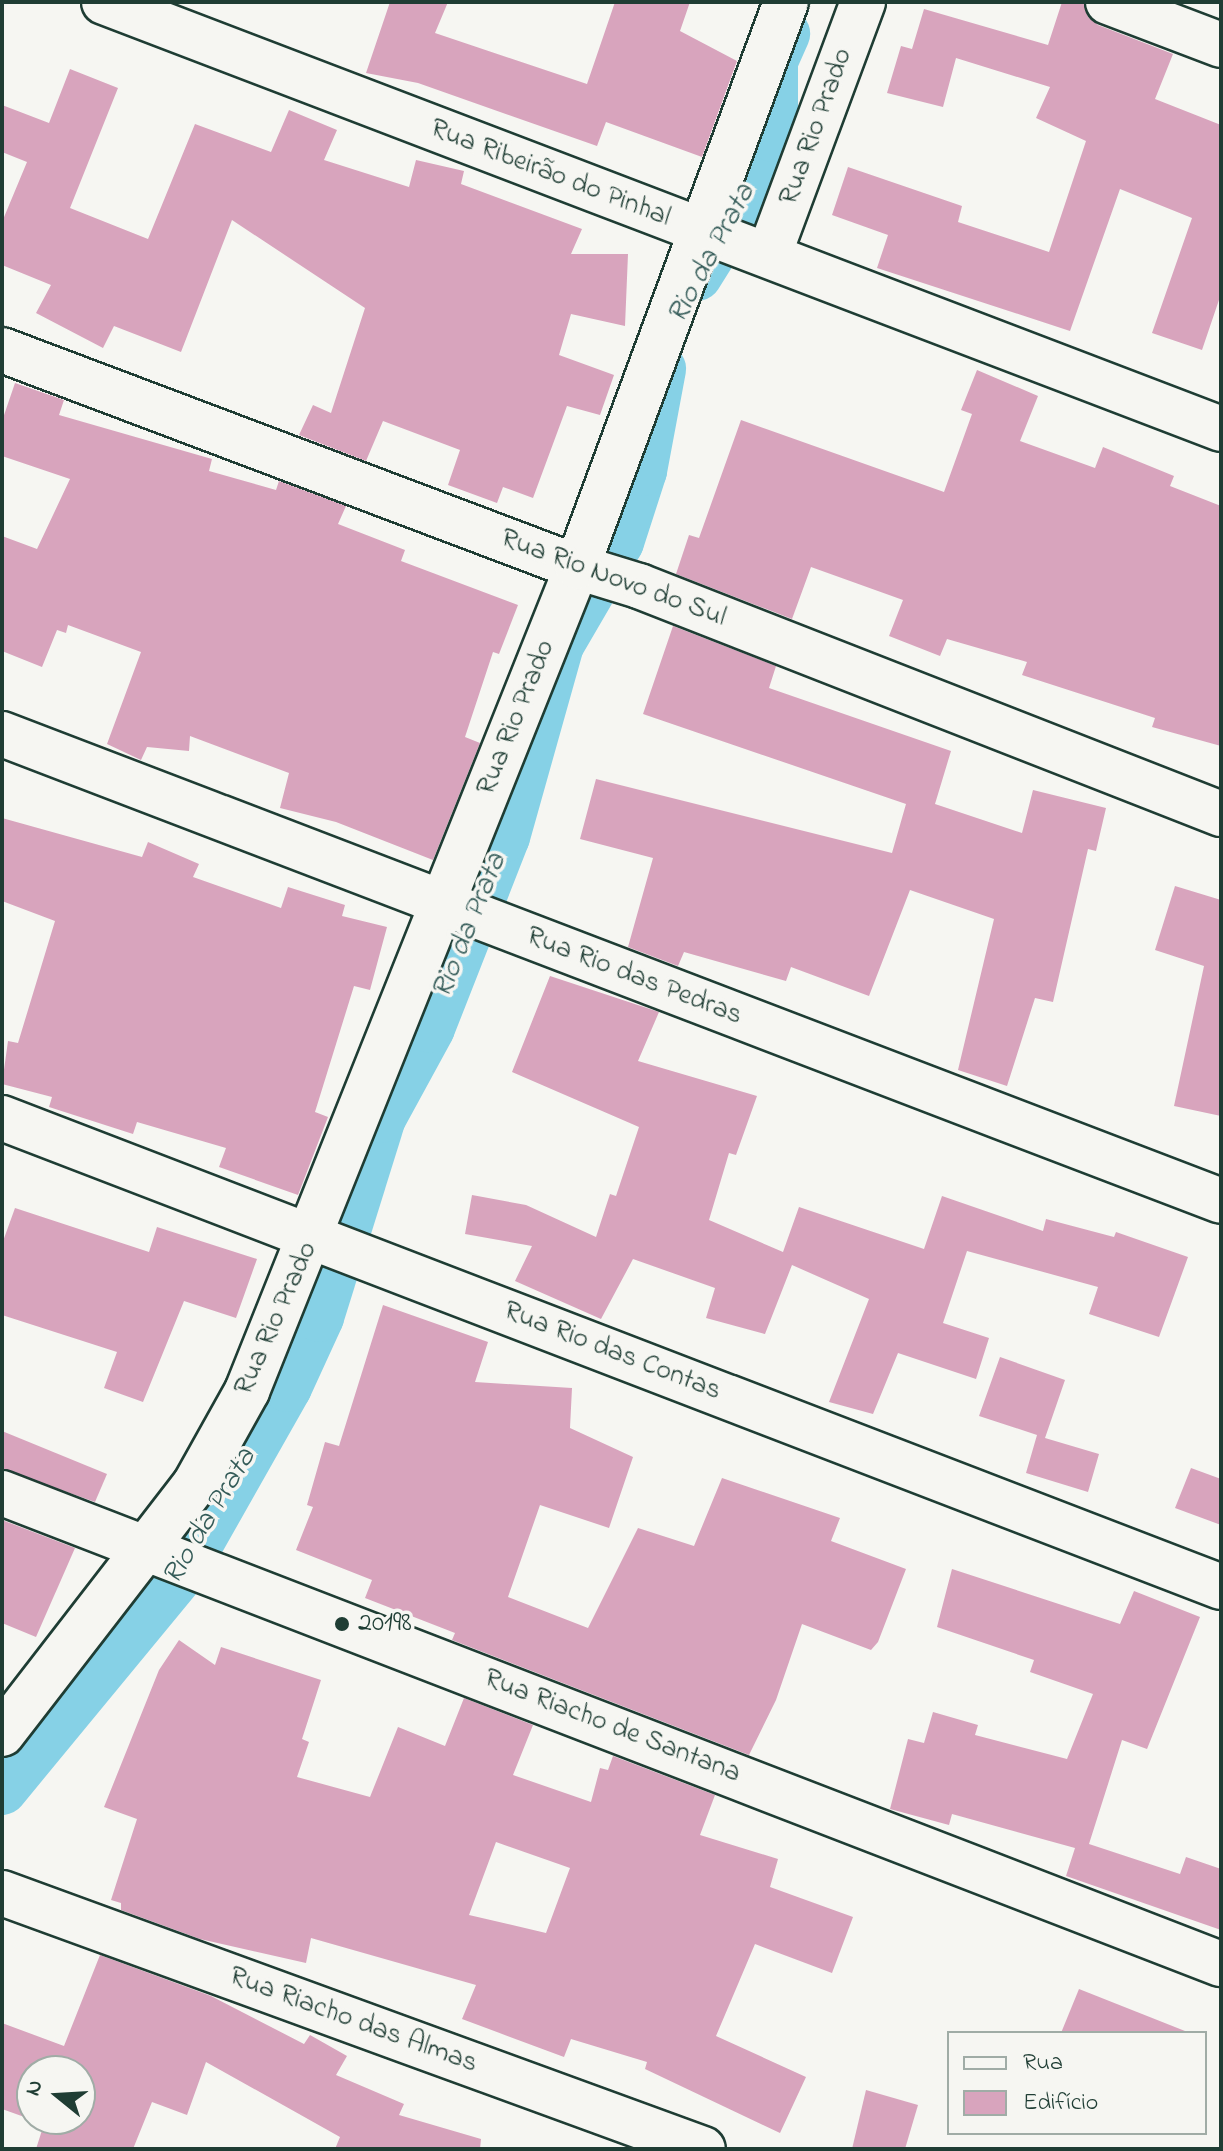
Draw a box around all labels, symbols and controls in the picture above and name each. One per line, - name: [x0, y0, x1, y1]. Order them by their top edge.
- street label: Rua Rio Prado: [773, 44, 861, 210]
- street label: Rua Ribeirão do Pinhal: [425, 113, 675, 235]
- water label: Rio da Prata: [660, 178, 764, 330]
- street label: Rua Rio Novo do Sul: [496, 523, 730, 635]
- street label: Rua Rio Prado: [471, 636, 563, 800]
- water label: Rio da Prata: [425, 848, 515, 1004]
- street label: Rua Rio das Pedras: [521, 920, 747, 1034]
- street label: Rua Rio Prado: [228, 1237, 326, 1401]
- street label: Rua Rio das Contas: [499, 1295, 725, 1409]
- water label: Rio da Prata: [155, 1442, 265, 1592]
- place label: 20198: [358, 1607, 412, 1641]
- marker: 20198: [333, 1615, 351, 1633]
- street label: Rua Riacho de Santana: [479, 1663, 745, 1791]
- street label: Rua Riacho das Almas: [224, 1960, 482, 2082]
- legend: [947, 2031, 1207, 2135]
- text: Rua: [1023, 2046, 1063, 2081]
- north arrow: [16, 2055, 96, 2135]
- text: N: [18, 2076, 53, 2100]
- text: Edifício: [1023, 2086, 1098, 2121]

